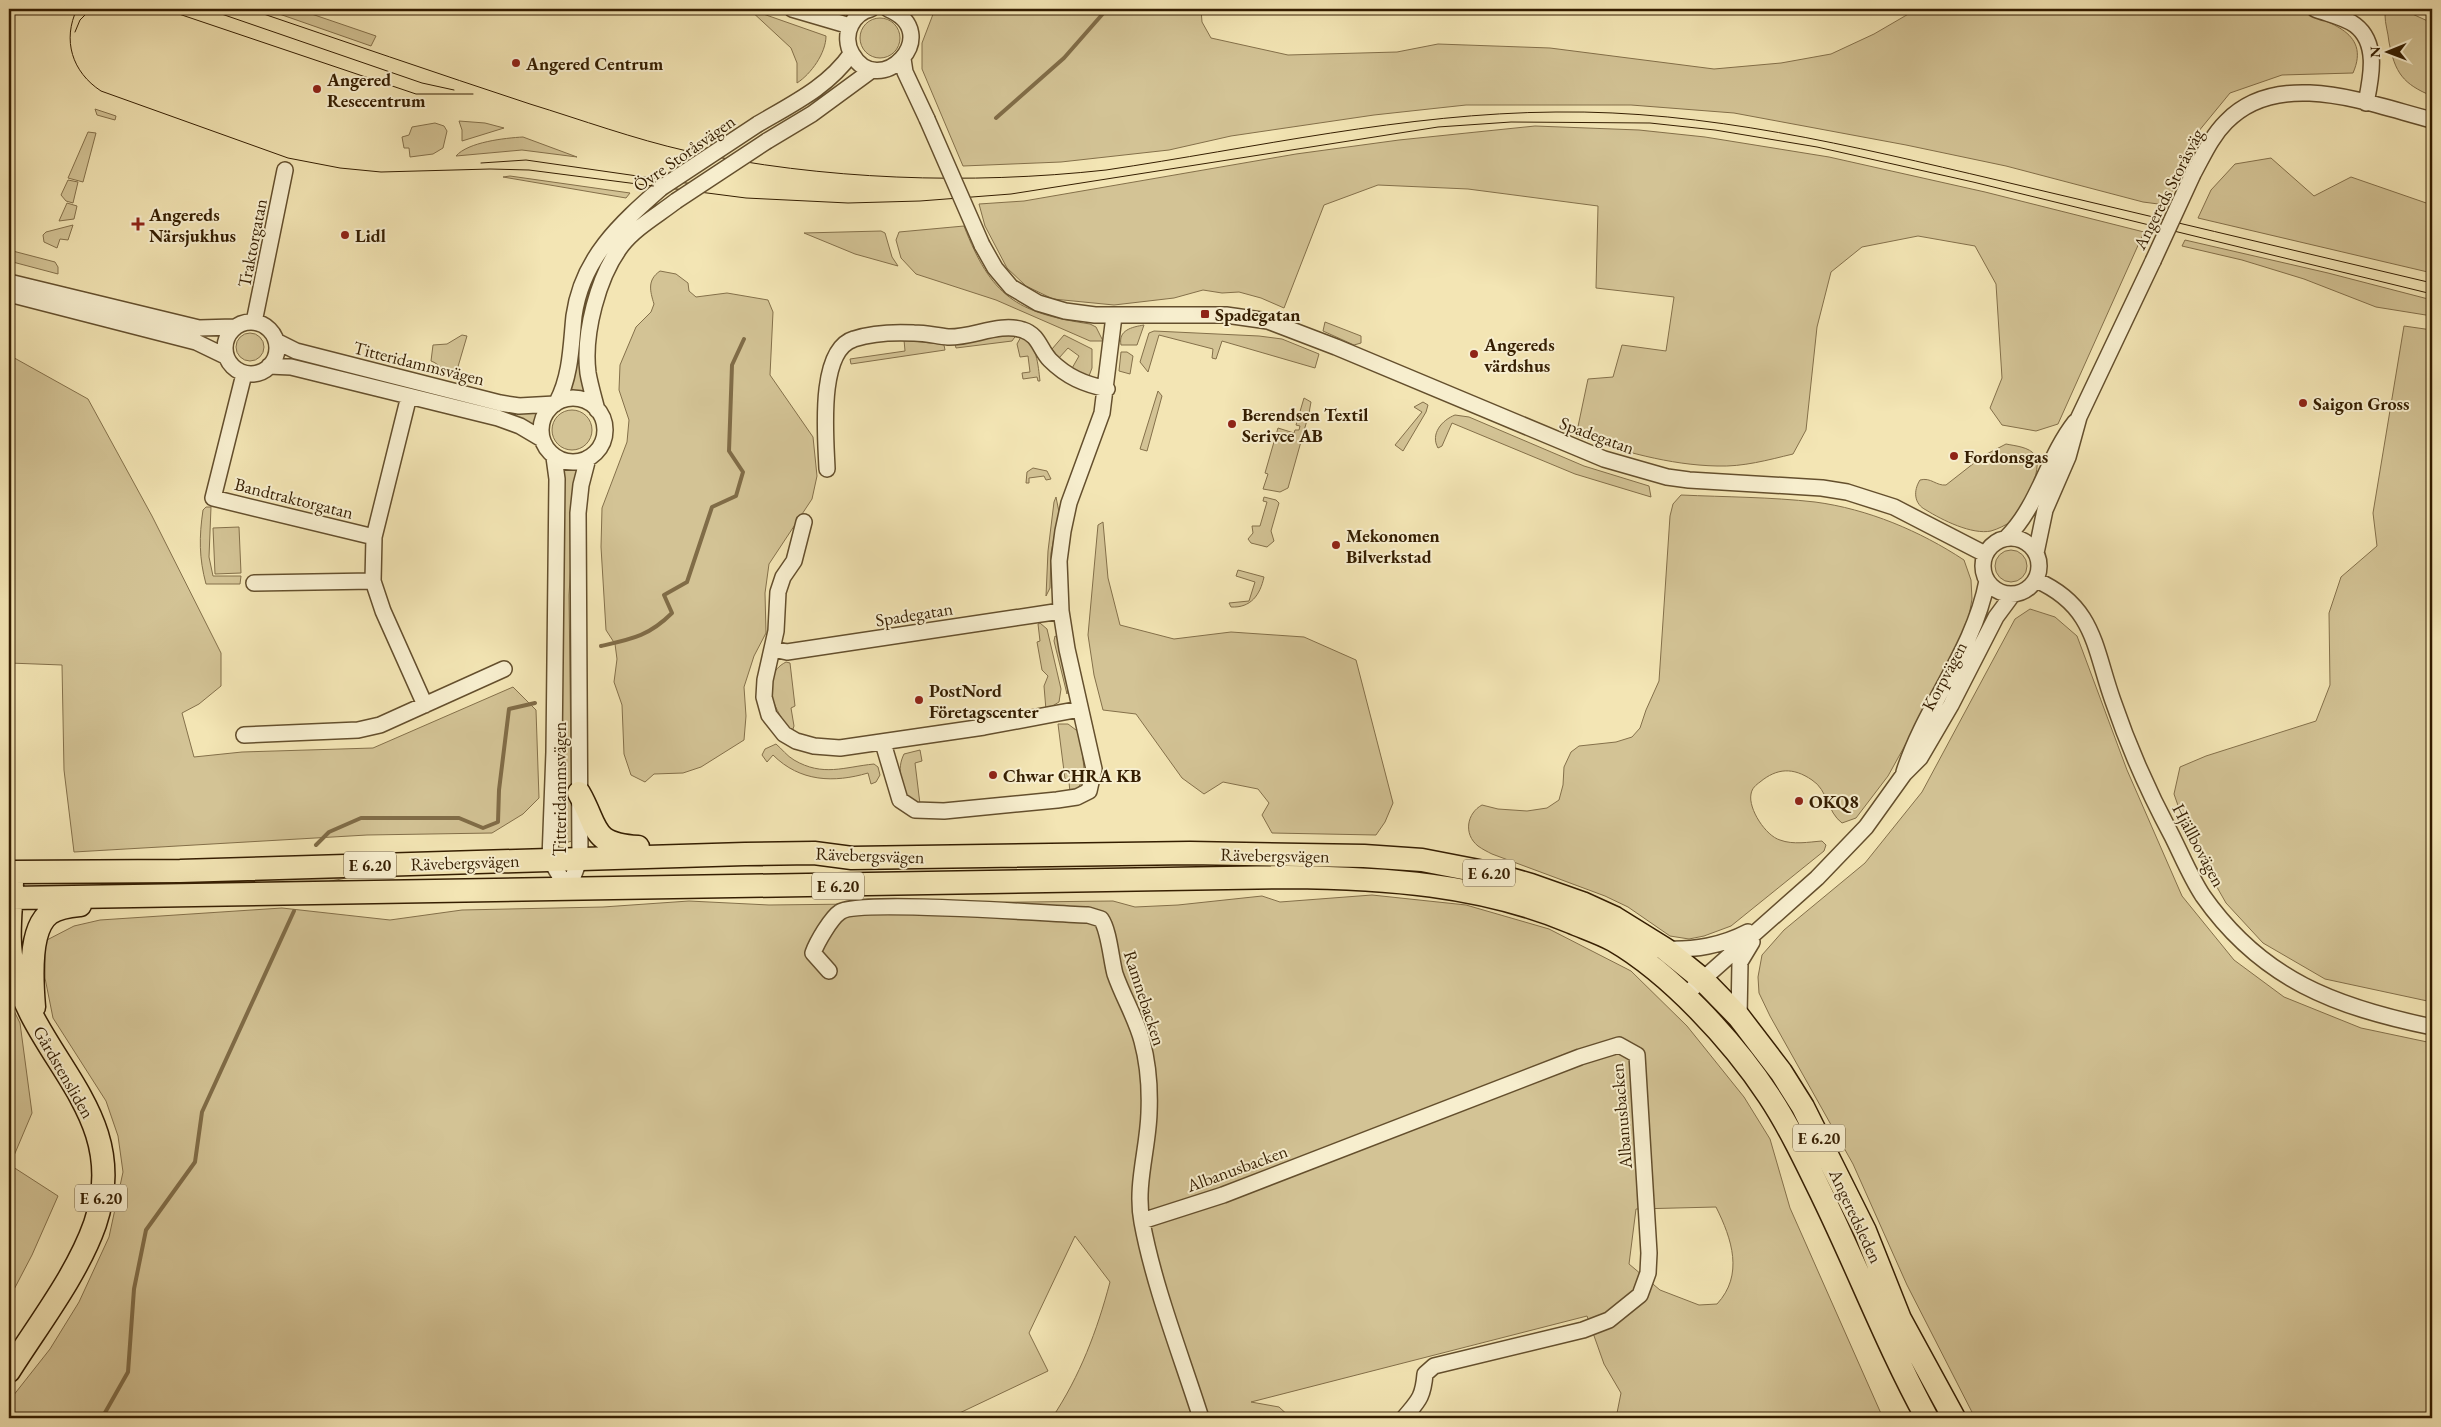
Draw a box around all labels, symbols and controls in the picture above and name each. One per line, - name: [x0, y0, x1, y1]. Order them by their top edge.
- north arrow: [2364, 28, 2414, 78]
- text: N: [2366, 46, 2384, 58]
- place label: Angered Centrum: [525, 52, 664, 75]
- marker: Angered Centrum: [510, 57, 522, 69]
- place label: Angered Resecentrum: [326, 68, 426, 112]
- marker: Angered Resecentrum: [311, 83, 323, 95]
- street label: Övre Storåsvägen: [629, 109, 740, 197]
- street label: Angereds Storåsväg: [2127, 124, 2208, 254]
- street label: Traktorgatan: [232, 196, 272, 289]
- place label: Angereds Närsjukhus: [148, 203, 236, 247]
- marker: Angereds Närsjukhus: [131, 217, 145, 231]
- place label: Lidl: [355, 224, 386, 247]
- marker: Lidl: [339, 229, 351, 241]
- place label: Spadegatan: [1215, 303, 1301, 326]
- marker: Spadegatan: [1199, 308, 1211, 320]
- place label: Angereds värdshus: [1483, 333, 1555, 377]
- street label: Titteridammsvägen: [351, 336, 488, 391]
- marker: Angereds värdshus: [1468, 348, 1480, 360]
- place label: Saigon Gross: [2313, 392, 2409, 415]
- marker: Saigon Gross: [2297, 397, 2309, 409]
- place label: Berendsen Textil Serivce AB: [1242, 403, 1368, 447]
- street label: Spadegatan: [1556, 411, 1638, 459]
- marker: Berendsen Textil Serivce AB: [1226, 418, 1238, 430]
- place label: Fordonsgas: [1964, 445, 2048, 468]
- marker: Fordonsgas: [1948, 450, 1960, 462]
- street label: Bandtraktorgatan: [232, 472, 356, 524]
- place label: Mekonomen Bilverkstad: [1346, 524, 1440, 568]
- marker: Mekonomen Bilverkstad: [1330, 539, 1342, 551]
- street label: Spadegatan: [874, 596, 955, 631]
- street label: Korpvägen: [1916, 637, 1972, 715]
- place label: PostNord Företagscenter: [929, 679, 1039, 723]
- marker: PostNord Företagscenter: [913, 694, 925, 706]
- street label: Titteridammsvägen: [548, 721, 571, 856]
- place label: Chwar CHRA KB: [1003, 764, 1141, 787]
- marker: Chwar CHRA KB: [987, 769, 999, 781]
- place label: OKQ8: [1809, 790, 1859, 813]
- marker: OKQ8: [1793, 795, 1805, 807]
- street label: Hjällbovägen: [2167, 799, 2231, 891]
- street label: Rävebergsvägen: [815, 842, 925, 868]
- street label: Rävebergsvägen: [1220, 843, 1330, 867]
- street label: Rävebergsvägen: [410, 849, 520, 875]
- road number: E 6.20: [344, 852, 396, 878]
- road number: E 6.20: [1463, 860, 1515, 886]
- road number: E 6.20: [812, 872, 864, 899]
- street label: Ramnebacken: [1119, 947, 1171, 1049]
- street label: Gårdstensliden: [28, 1021, 100, 1123]
- street label: Albanusbacken: [1605, 1062, 1637, 1171]
- road number: E 6.20: [1793, 1124, 1845, 1152]
- street label: Albanusbacken: [1182, 1139, 1291, 1197]
- street label: Angeredsleden: [1824, 1164, 1888, 1267]
- road number: E 6.20: [75, 1184, 127, 1212]

